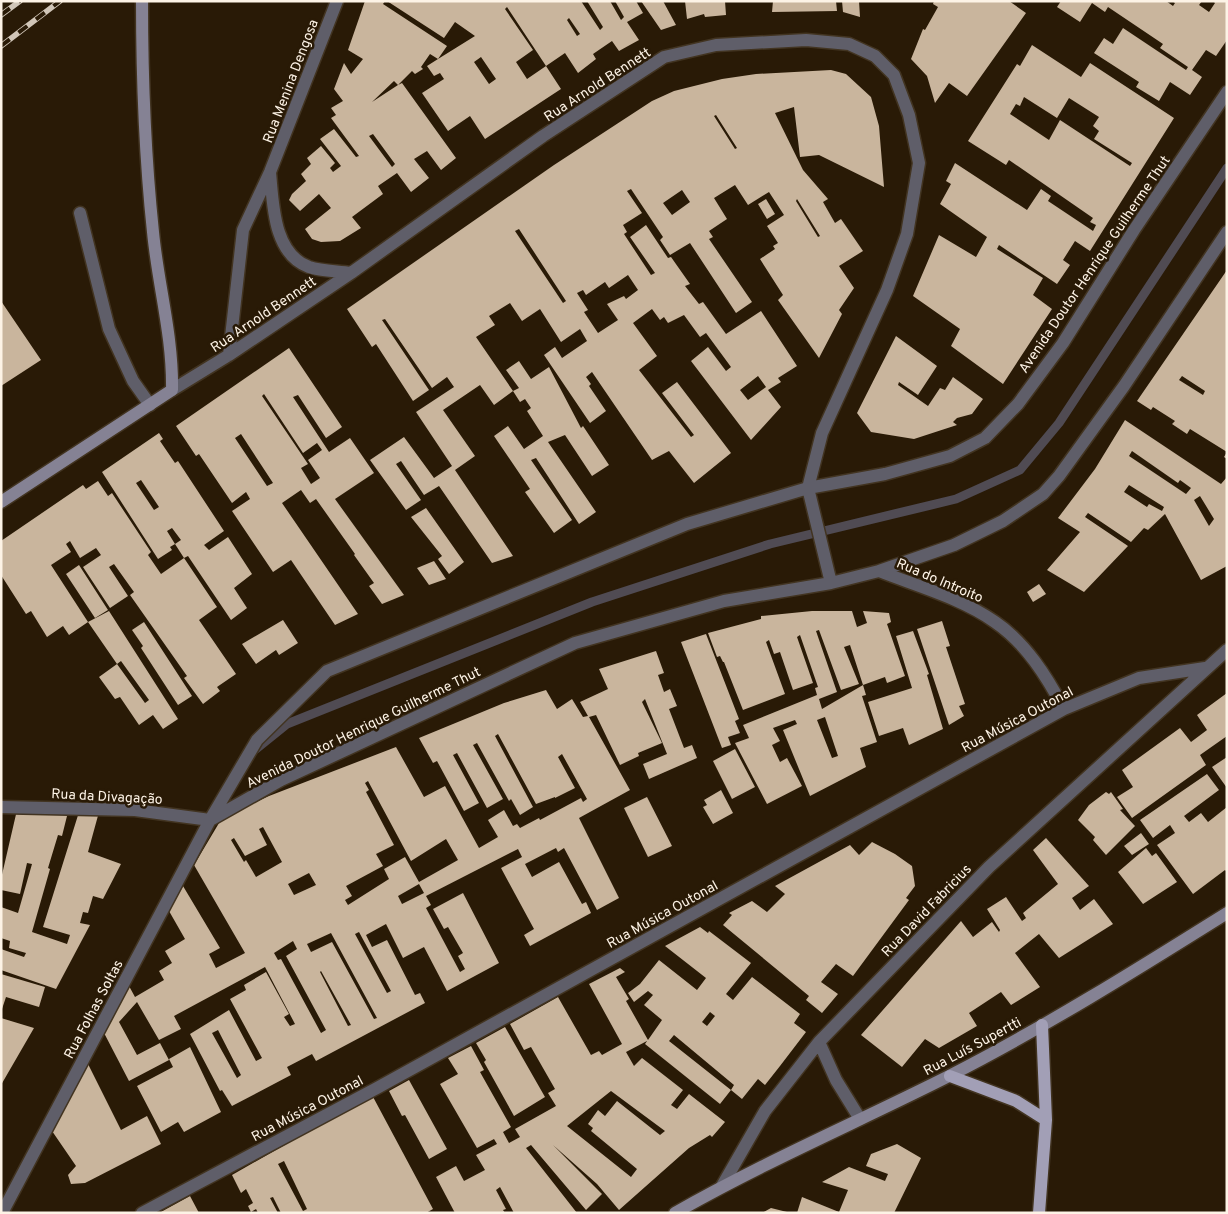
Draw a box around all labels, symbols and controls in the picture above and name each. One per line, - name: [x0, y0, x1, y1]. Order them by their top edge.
- street label: Rua Menina Dengosa: [260, 17, 323, 146]
- street label: Rua Arnold Bennett: [541, 44, 654, 126]
- street label: Avenida Doutor Henrique Guilherme Thut: [1016, 153, 1175, 377]
- street label: Rua Arnold Bennett: [208, 274, 320, 357]
- street label: Rua do Introito: [894, 555, 985, 607]
- street label: Avenida Doutor Henrique Guilherme Thut: [244, 664, 484, 793]
- street label: Rua Música Outonal: [959, 684, 1077, 757]
- street label: Rua da Divagação: [51, 786, 163, 809]
- street label: Rua David Fabricius: [879, 861, 976, 961]
- street label: Rua Música Outonal: [604, 878, 721, 953]
- street label: Rua Folhas Soltas: [61, 957, 128, 1062]
- street label: Rua Luís Supertti: [921, 1014, 1025, 1080]
- street label: Rua Música Outonal: [249, 1073, 367, 1146]

